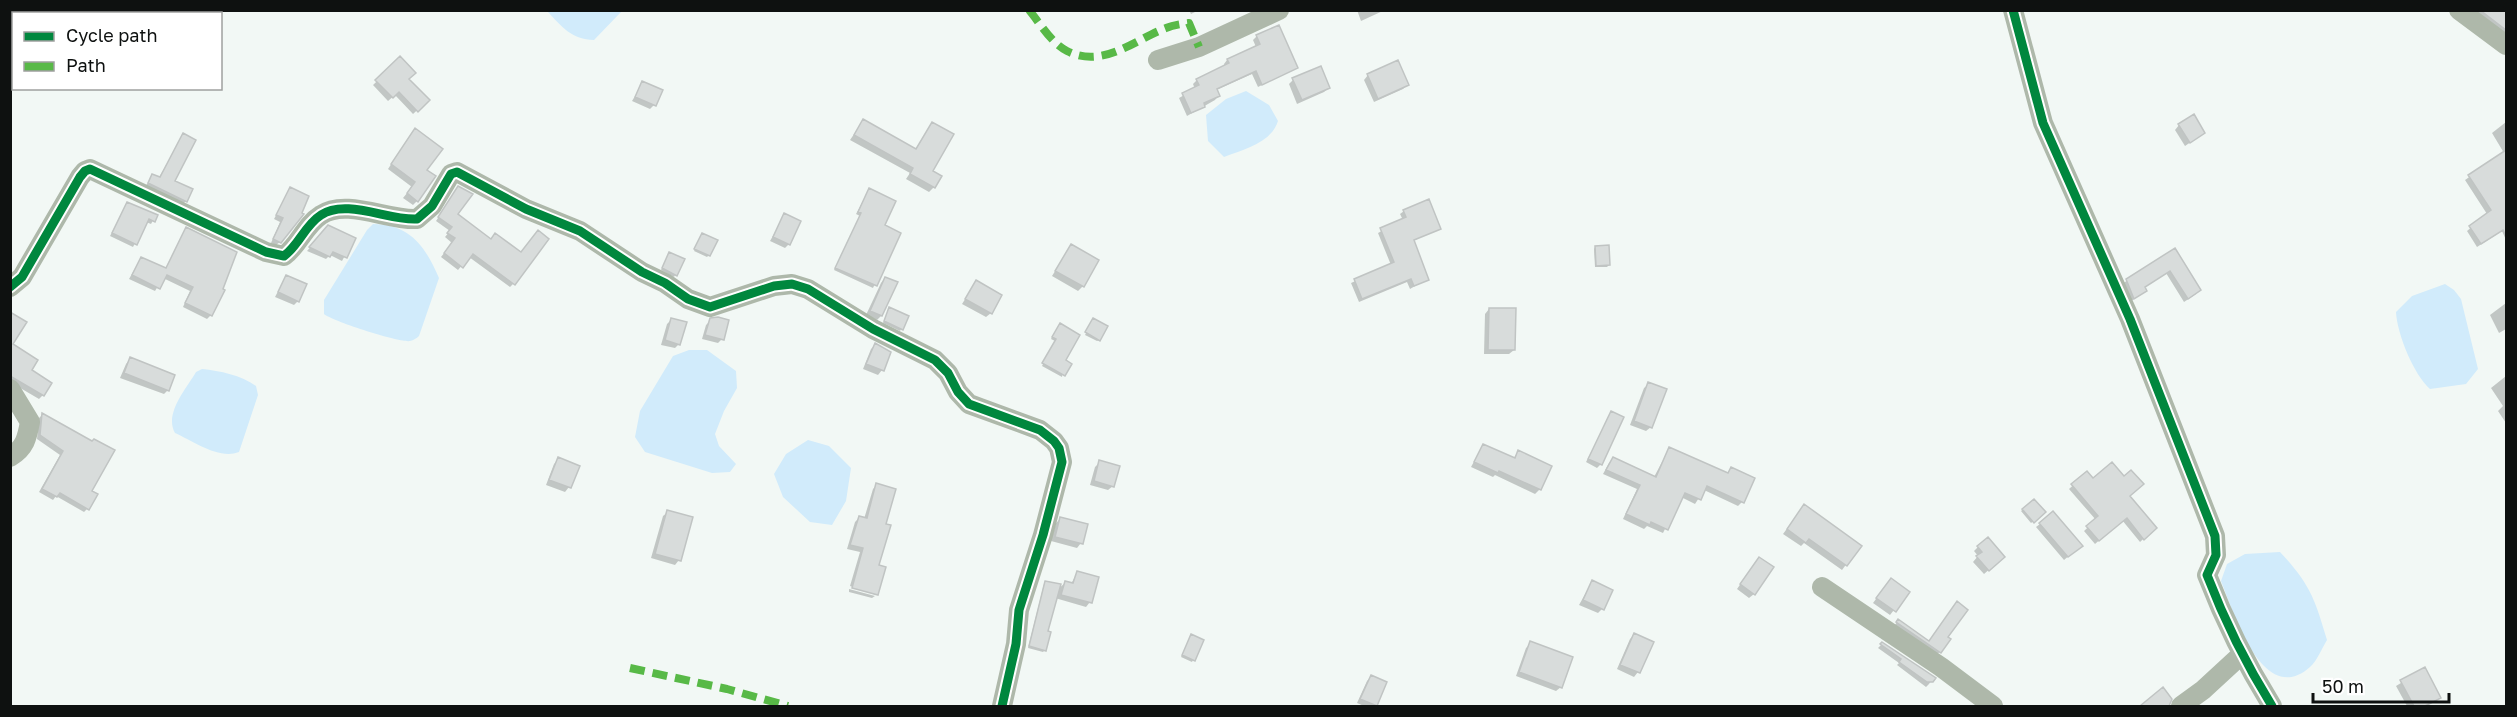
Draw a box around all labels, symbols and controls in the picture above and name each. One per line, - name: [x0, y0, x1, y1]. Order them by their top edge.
- legend: [12, 12, 222, 90]
- text: Cycle path: [66, 24, 158, 46]
- text: Path: [66, 54, 106, 76]
- scale bar: [2313, 666, 2450, 704]
- text: 50 m: [2322, 675, 2364, 697]

